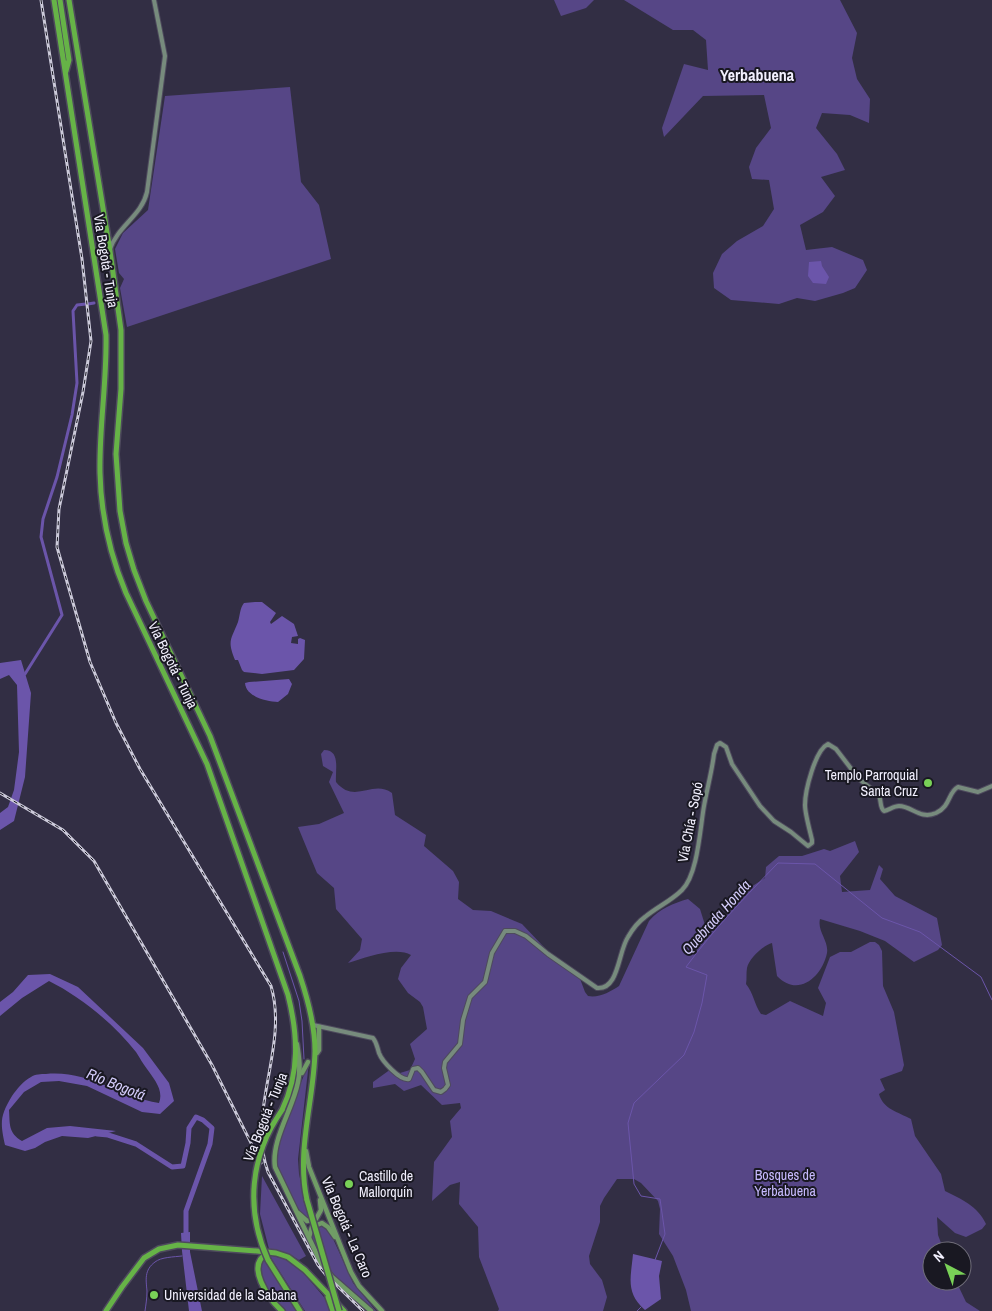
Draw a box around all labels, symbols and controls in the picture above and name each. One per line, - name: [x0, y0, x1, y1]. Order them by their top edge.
- district label: Yerbabuena: [720, 64, 795, 86]
- street label: Vía Bogotá - Tunja: [90, 213, 122, 310]
- street label: Vía Bogotá - Tunja: [144, 619, 202, 712]
- place label: Templo Parroquial Santa Cruz: [825, 766, 918, 800]
- marker: Templo Parroquial Santa Cruz: [922, 777, 934, 789]
- street label: Vía Chía - Sopó: [673, 780, 707, 864]
- water label: Quebrada Honda: [677, 875, 755, 959]
- water label: Río Bogotá: [84, 1063, 149, 1105]
- street label: Vía Bogotá - Tunja: [239, 1069, 291, 1164]
- park label: Bosques de Yerbabuena: [754, 1166, 816, 1200]
- place label: Castillo de Mallorquín: [359, 1167, 413, 1201]
- street label: Vía Bogotá - La Caro: [318, 1174, 376, 1280]
- marker: Castillo de Mallorquín: [343, 1178, 355, 1190]
- north arrow: [922, 1241, 972, 1291]
- text: N: [929, 1247, 948, 1266]
- place label: Universidad de la Sabana: [164, 1286, 297, 1304]
- marker: Universidad de la Sabana: [148, 1289, 160, 1301]

